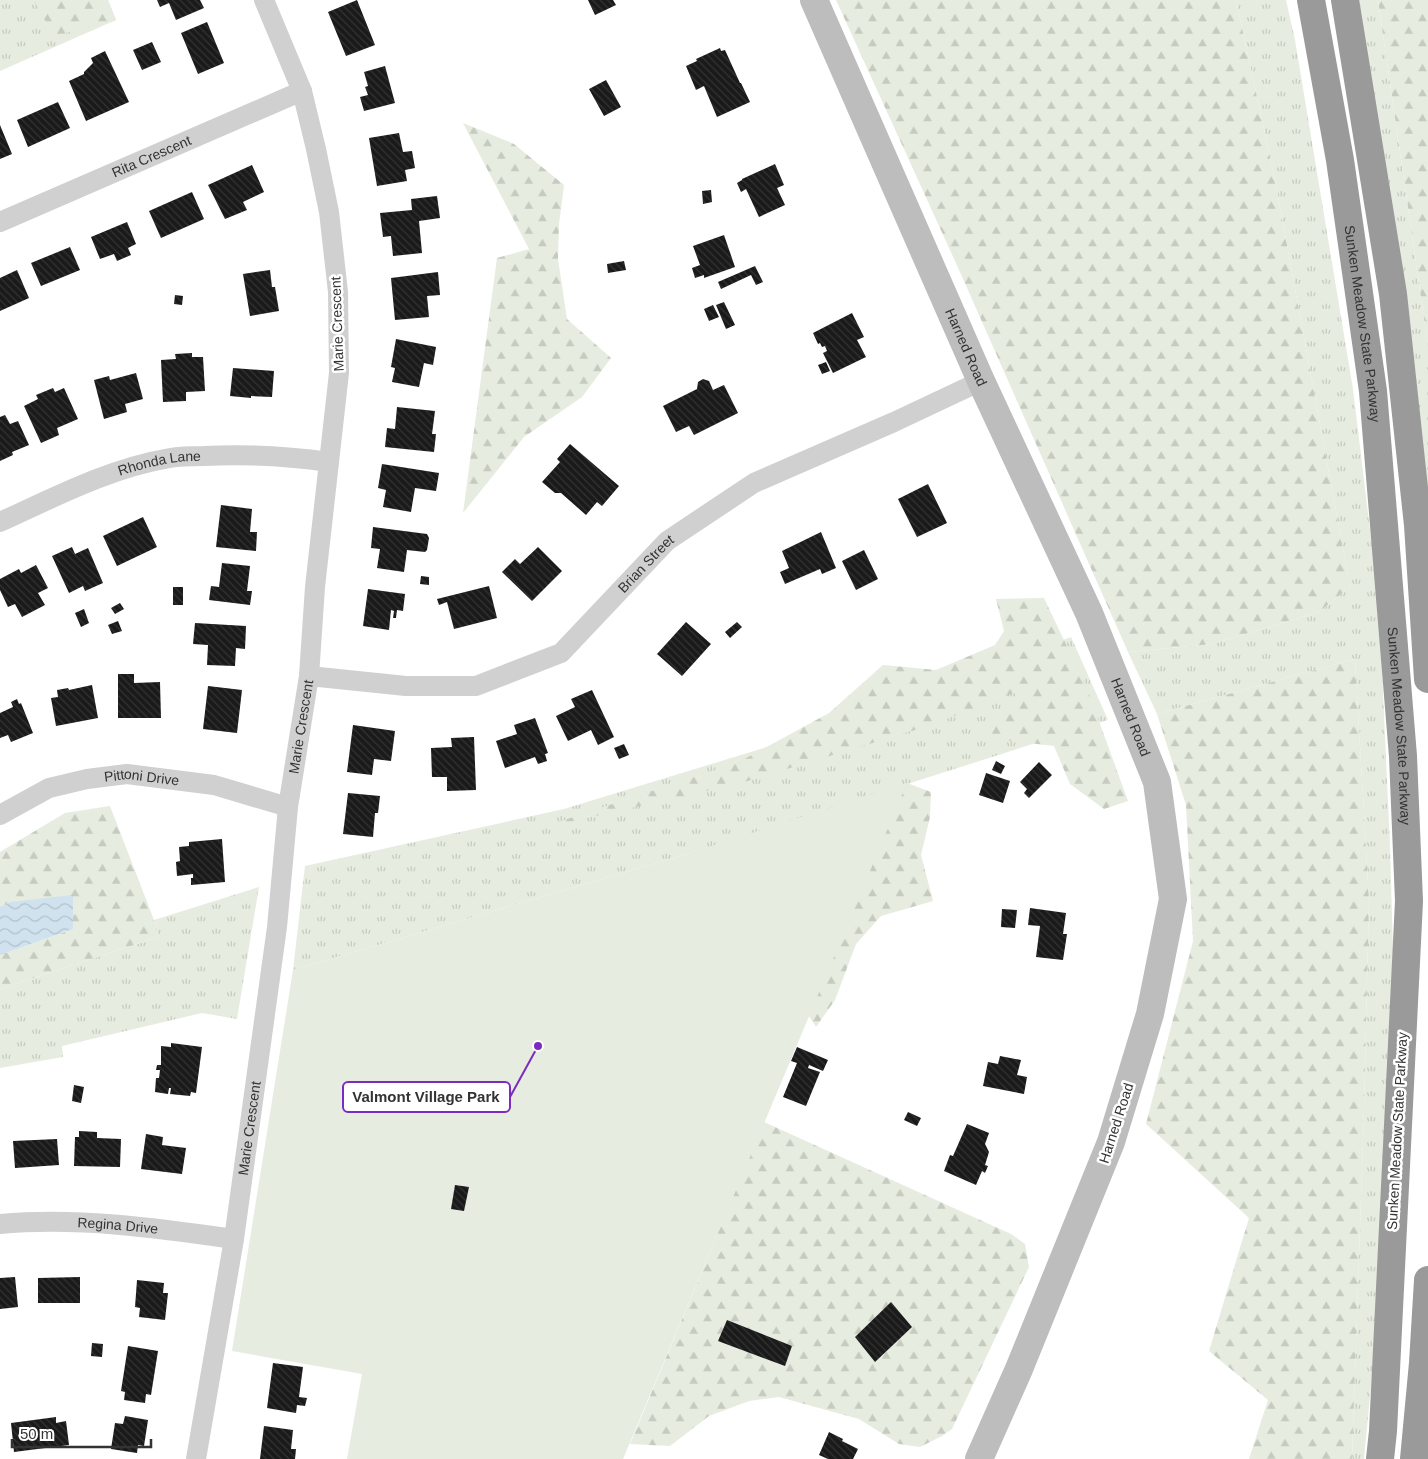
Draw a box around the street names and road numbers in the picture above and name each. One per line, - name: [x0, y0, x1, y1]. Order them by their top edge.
- street label: Rita Crescent: [109, 132, 194, 181]
- street label: Sunken Meadow State Parkway: [1341, 224, 1384, 423]
- street label: Marie Crescent: [327, 276, 347, 372]
- street label: Harned Road: [942, 306, 990, 389]
- street label: Rhonda Lane: [116, 448, 201, 479]
- street label: Brian Street: [615, 531, 677, 596]
- street label: Sunken Meadow State Parkway: [1384, 626, 1414, 825]
- street label: Harned Road: [1108, 675, 1154, 759]
- street label: Marie Crescent: [285, 678, 316, 775]
- street label: Pittoni Drive: [103, 766, 180, 789]
- street label: Sunken Meadow State Parkway: [1384, 1031, 1410, 1231]
- street label: Marie Crescent: [235, 1080, 264, 1176]
- street label: Harned Road: [1096, 1081, 1136, 1165]
- street label: Regina Drive: [77, 1214, 159, 1237]

